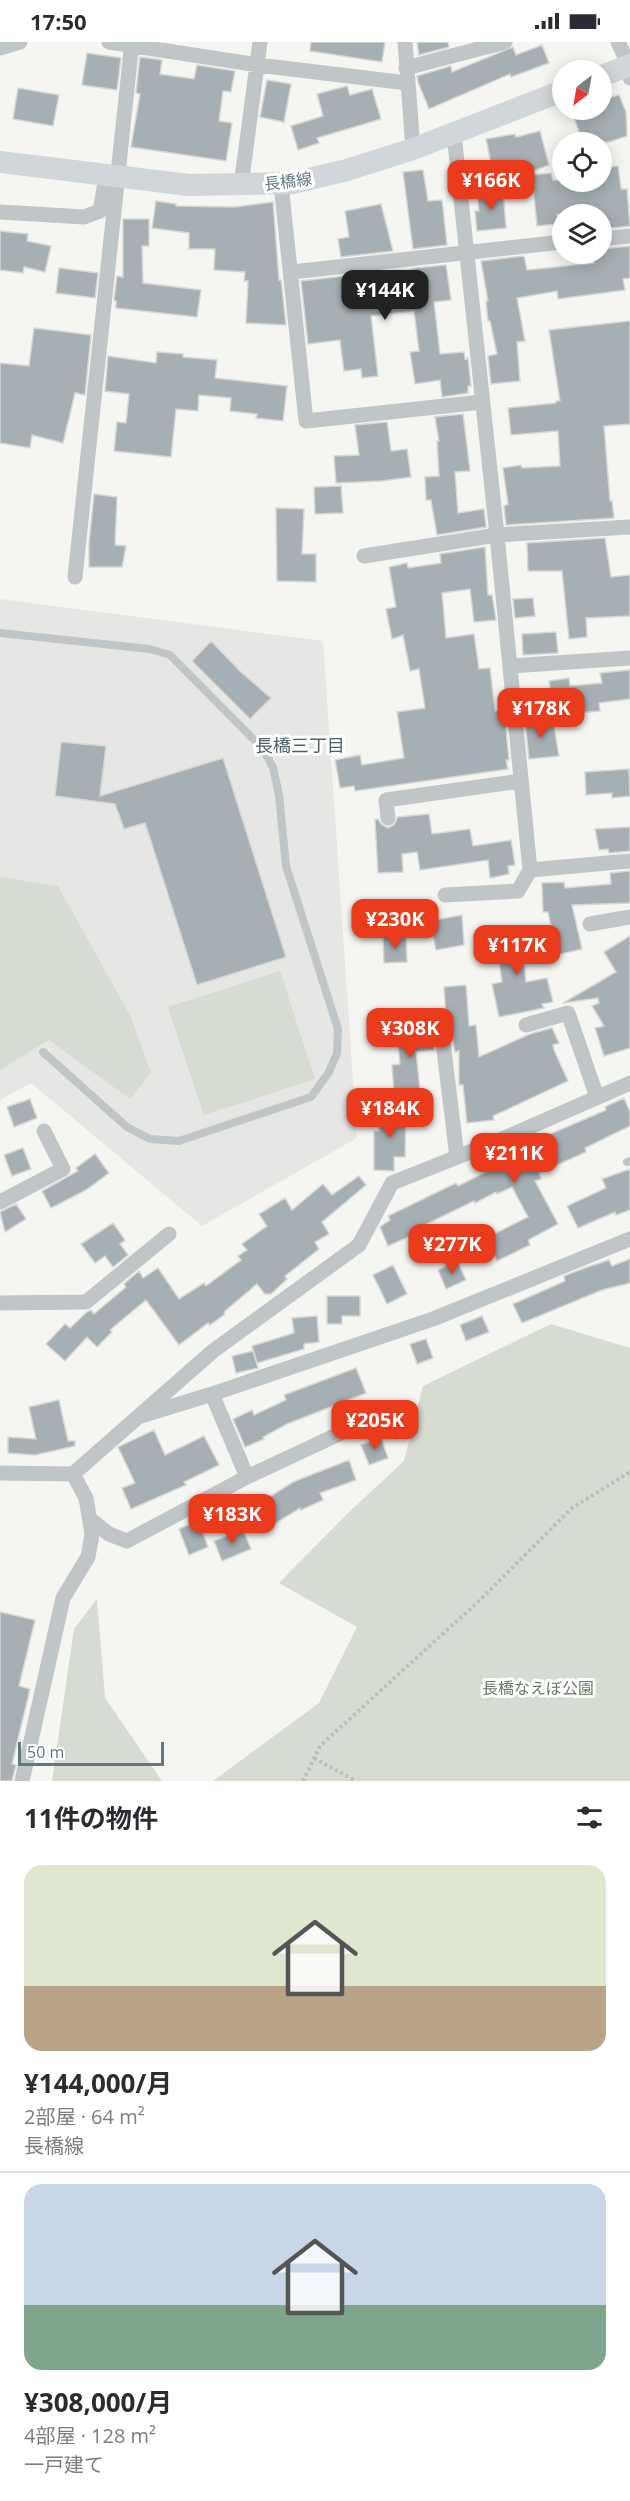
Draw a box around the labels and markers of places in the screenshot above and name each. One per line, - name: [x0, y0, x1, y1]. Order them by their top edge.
- pin: ¥166K: [449, 160, 533, 211]
- pin: ¥144K: [343, 270, 427, 321]
- pin: ¥178K: [499, 688, 583, 739]
- pin: ¥230K: [353, 899, 437, 950]
- pin: ¥117K: [475, 925, 559, 976]
- pin: ¥308K: [368, 1008, 452, 1059]
- pin: ¥184K: [348, 1088, 432, 1139]
- pin: ¥211K: [472, 1133, 556, 1184]
- pin: ¥277K: [410, 1224, 494, 1275]
- pin: ¥205K: [333, 1400, 417, 1451]
- pin: ¥183K: [190, 1494, 274, 1545]

